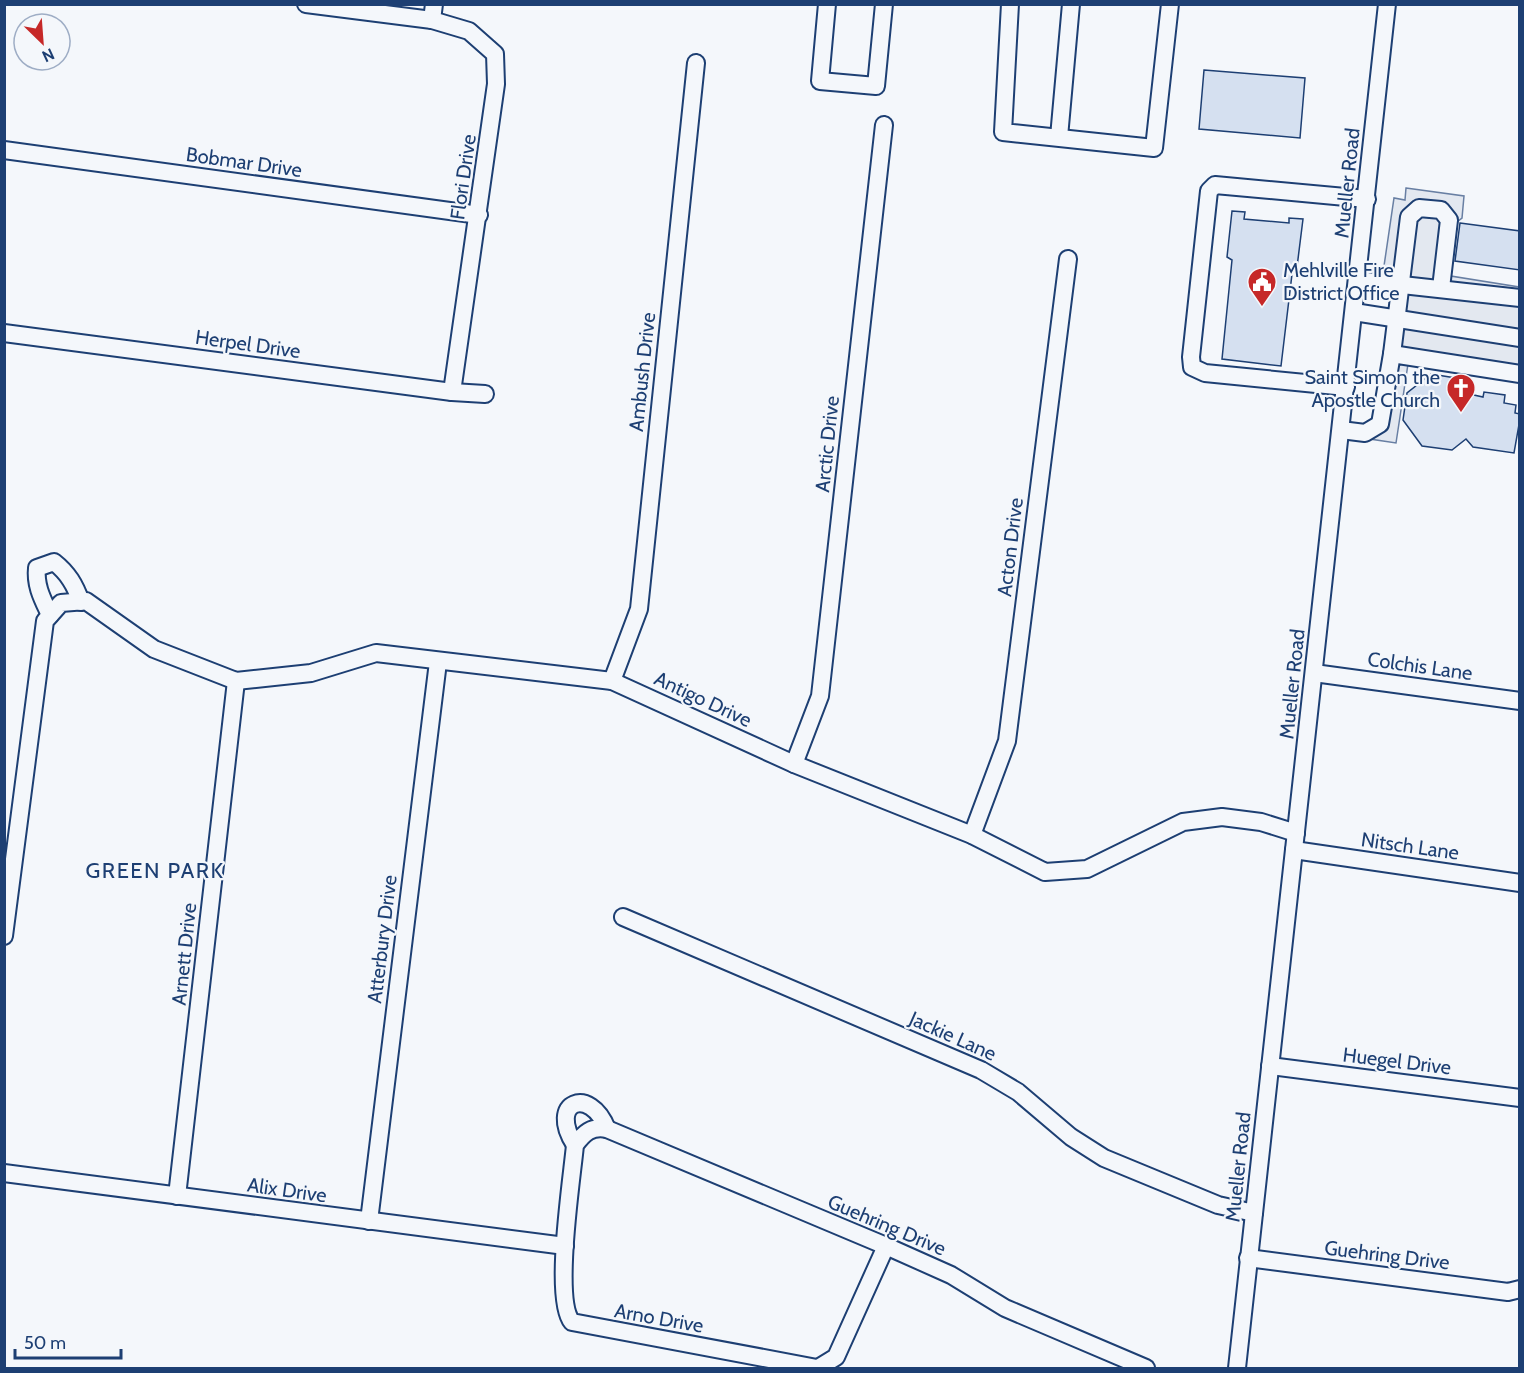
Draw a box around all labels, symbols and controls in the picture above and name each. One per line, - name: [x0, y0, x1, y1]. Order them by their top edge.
- north arrow: [12, 12, 72, 72]
- text: N: [39, 44, 57, 66]
- street label: Mueller Road: [1329, 127, 1365, 239]
- street label: Flori Drive: [445, 133, 481, 221]
- street label: Bobmar Drive: [184, 142, 304, 182]
- place label: Mehlville Fire District Office: [1283, 258, 1400, 305]
- public building icon: Mehlville Fire District Office: [1246, 266, 1278, 308]
- street label: Ambush Drive: [624, 311, 660, 433]
- street label: Herpel Drive: [194, 325, 302, 363]
- place label: Saint Simon the Apostle Church: [1304, 365, 1440, 412]
- church icon: Saint Simon the Apostle Church: [1445, 372, 1477, 414]
- street label: Arctic Drive: [810, 395, 844, 493]
- street label: Acton Drive: [992, 496, 1028, 598]
- street label: Mueller Road: [1274, 628, 1310, 740]
- street label: Colchis Lane: [1366, 647, 1474, 685]
- street label: Antigo Drive: [651, 666, 755, 732]
- street label: Nitsch Lane: [1359, 827, 1461, 865]
- district label: GREEN PARK: [86, 857, 224, 884]
- street label: Atterbury Drive: [362, 873, 402, 1005]
- street label: Arnett Drive: [167, 902, 201, 1006]
- street label: Jackie Lane: [905, 1006, 1000, 1066]
- street label: Huegel Drive: [1341, 1042, 1453, 1080]
- street label: Mueller Road: [1220, 1111, 1256, 1223]
- street label: Alix Drive: [246, 1173, 328, 1207]
- street label: Guehring Drive: [824, 1189, 950, 1261]
- street label: Guehring Drive: [1323, 1235, 1451, 1275]
- street label: Arno Drive: [613, 1298, 705, 1338]
- scale bar: [15, 1322, 122, 1360]
- text: 50 m: [24, 1332, 66, 1354]

